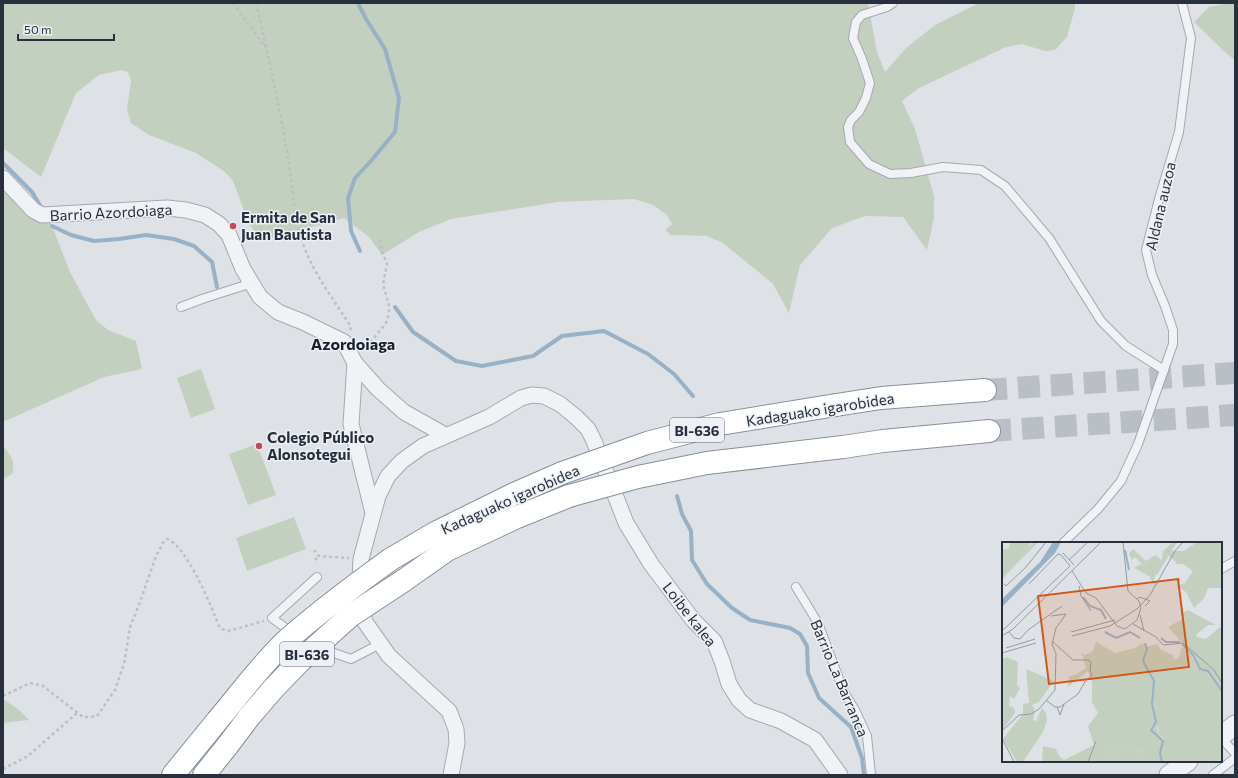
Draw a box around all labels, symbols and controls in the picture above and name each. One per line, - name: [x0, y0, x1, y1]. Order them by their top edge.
- scale bar: [18, 16, 114, 42]
- text: 50 m: [24, 22, 52, 36]
- street label: Aldana auzoa: [1141, 160, 1179, 252]
- street label: Barrio Azordoiaga: [49, 200, 173, 224]
- place label: Ermita de San Juan Bautista: [241, 208, 336, 243]
- marker: Ermita de San Juan Bautista: [228, 221, 238, 231]
- district label: Azordoiaga: [311, 334, 395, 353]
- street label: Kadaguako igarobidea: [745, 388, 895, 430]
- road number: BI-636: [670, 418, 724, 442]
- place label: Colegio Público Alonsotegui: [267, 428, 374, 463]
- marker: Colegio Público Alonsotegui: [254, 441, 264, 451]
- street label: Kadaguako igarobidea: [438, 460, 582, 538]
- inset map: [1002, 542, 1222, 762]
- street label: Loibe kalea: [659, 578, 721, 650]
- street label: Barrio La Barranca: [807, 617, 873, 739]
- road number: BI-636: [280, 642, 334, 666]

